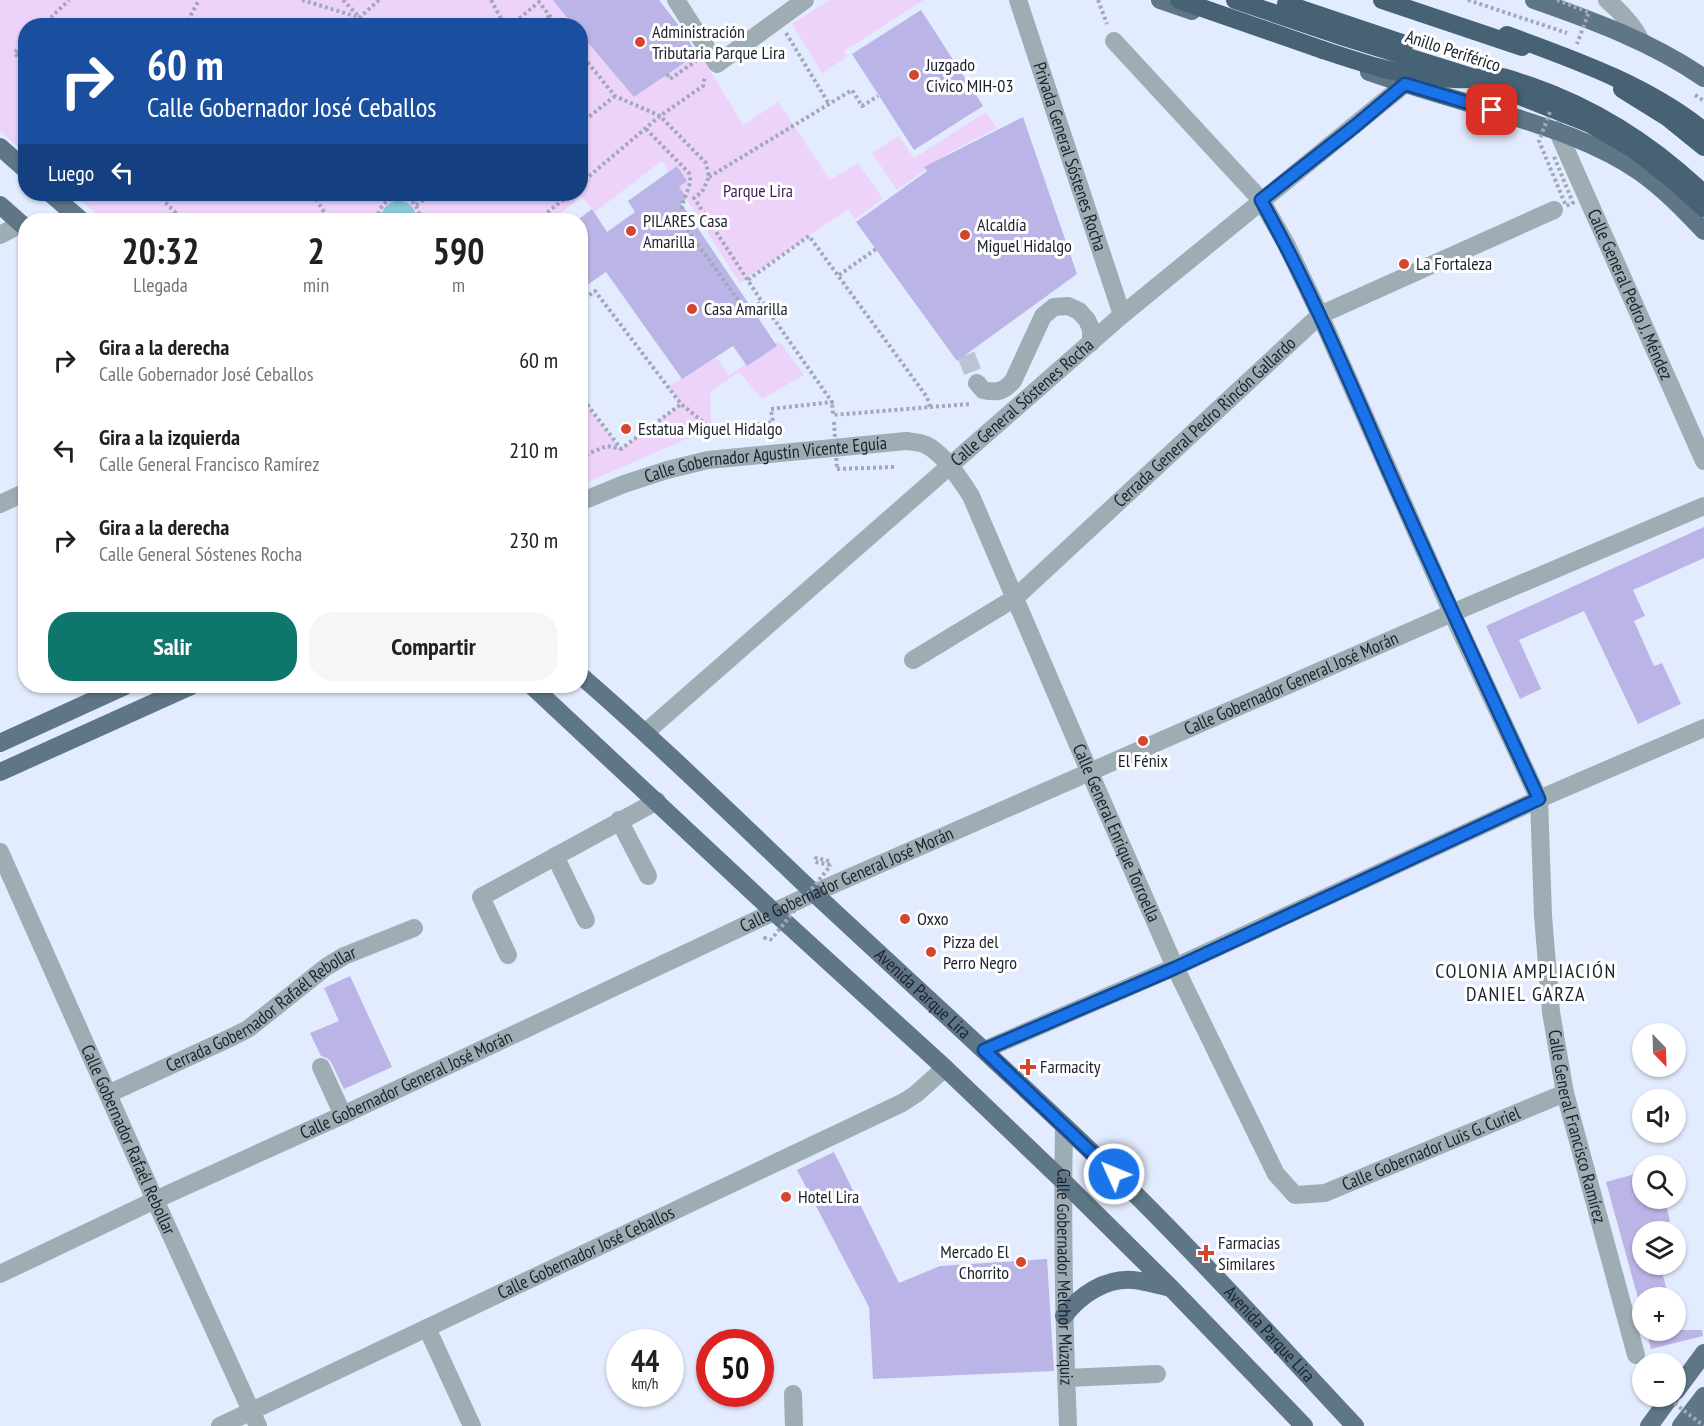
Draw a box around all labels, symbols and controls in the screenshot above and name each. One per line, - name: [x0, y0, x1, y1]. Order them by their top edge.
- place label: Administración Tributaria Parque Lira: [652, 20, 785, 64]
- street label: Anillo Periférico: [1403, 24, 1504, 77]
- marker: Administración Tributaria Parque Lira: [633, 35, 647, 49]
- text: 60 m: [147, 37, 224, 92]
- icon: right: [48, 42, 126, 120]
- place label: Juzgado Civico MIH-03: [925, 53, 1013, 97]
- street label: Privada General Sóstenes Rocha: [1028, 59, 1112, 254]
- marker: Juzgado Civico MIH-03: [907, 68, 921, 82]
- pin: [1466, 84, 1517, 135]
- text: Calle Gobernador José Ceballos: [147, 90, 436, 124]
- icon: arrive: [1475, 93, 1508, 126]
- icon: left: [106, 156, 139, 189]
- text: Luego: [48, 159, 94, 187]
- park label: Parque Lira: [723, 179, 793, 202]
- street label: Calle General Pedro J. Méndez: [1583, 205, 1679, 383]
- place label: PILARES Casa Amarilla: [643, 209, 728, 253]
- place label: Alcaldía Miguel Hidalgo: [977, 213, 1072, 257]
- marker: PILARES Casa Amarilla: [624, 224, 638, 238]
- text: 20:32: [122, 227, 199, 274]
- text: 2: [307, 227, 325, 274]
- text: 590: [433, 227, 484, 274]
- marker: Alcaldía Miguel Hidalgo: [958, 228, 972, 242]
- place label: La Fortaleza: [1416, 252, 1492, 275]
- marker: La Fortaleza: [1397, 257, 1411, 271]
- text: Llegada: [133, 272, 188, 298]
- text: min: [303, 272, 329, 298]
- text: m: [452, 272, 465, 298]
- place label: Casa Amarilla: [704, 297, 788, 320]
- marker: Casa Amarilla: [685, 302, 699, 316]
- street label: Cerrada General Pedro Rincón Gallardo: [1108, 331, 1300, 512]
- text: Gira a la derecha: [99, 333, 229, 361]
- street label: Calle General Sóstenes Rocha: [945, 333, 1098, 471]
- icon: right: [48, 344, 81, 377]
- text: 60 m: [519, 346, 558, 374]
- text: Calle Gobernador José Ceballos: [99, 361, 313, 387]
- place label: Estatua Miguel Hidalgo: [638, 417, 783, 440]
- marker: Estatua Miguel Hidalgo: [619, 422, 633, 436]
- text: Gira a la izquierda: [99, 423, 240, 451]
- street label: Calle Gobernador Agustín Vicente Eguía: [641, 431, 888, 488]
- icon: left: [48, 434, 81, 467]
- text: 210 m: [509, 436, 558, 464]
- text: Calle General Francisco Ramírez: [99, 451, 319, 477]
- text: Gira a la derecha: [99, 513, 229, 541]
- icon: right: [48, 524, 81, 557]
- text: 230 m: [509, 526, 558, 554]
- text: Calle General Sóstenes Rocha: [99, 541, 302, 567]
- button: Salir: [48, 612, 297, 681]
- button: Compartir: [309, 612, 558, 681]
- street label: Calle Gobernador General José Morán: [1180, 626, 1402, 740]
- marker: El Fénix: [1136, 734, 1150, 748]
- street label: Calle General Enrique Torroella: [1068, 740, 1166, 925]
- place label: El Fénix: [1118, 749, 1168, 772]
- street label: Calle Gobernador General José Morán: [736, 821, 957, 937]
- place label: Oxxo: [917, 907, 949, 930]
- marker: Oxxo: [898, 912, 912, 926]
- place label: Pizza del Perro Negro: [943, 930, 1017, 974]
- street label: Cerrada Gobernador Rafaél Rebollar: [162, 940, 359, 1077]
- street label: Avenida Parque Lira: [870, 943, 976, 1044]
- marker: Pizza del Perro Negro: [924, 945, 938, 959]
- district label: COLONIA AMPLIACIÓN DANIEL GARZA: [1435, 958, 1617, 1007]
- north arrow: [1632, 1023, 1686, 1077]
- map controls: [1632, 1023, 1686, 1407]
- street label: Calle Gobernador General José Morán: [296, 1025, 516, 1144]
- street label: Calle General Francisco Ramírez: [1543, 1028, 1612, 1226]
- street label: Calle Gobernador Rafaél Rebollar: [76, 1041, 181, 1238]
- place label: Farmacity: [1040, 1055, 1101, 1078]
- marker: Farmacity: [1021, 1060, 1035, 1074]
- button: sound: [1632, 1089, 1686, 1143]
- street label: Calle Gobernador Luis G. Curiel: [1338, 1101, 1524, 1196]
- position arrow: [1082, 1142, 1146, 1206]
- button: search: [1632, 1155, 1686, 1209]
- street label: Calle Gobernador Melchor Múzquiz: [1052, 1169, 1078, 1386]
- place label: Hotel Lira: [798, 1185, 859, 1208]
- marker: Hotel Lira: [779, 1190, 793, 1204]
- street label: Calle Gobernador José Ceballos: [494, 1200, 678, 1304]
- button: layers: [1632, 1221, 1686, 1275]
- place label: Farmacias Similares: [1218, 1231, 1280, 1275]
- place label: Mercado El Chorrito: [940, 1240, 1010, 1284]
- marker: Farmacias Similares: [1199, 1246, 1213, 1260]
- marker: Mercado El Chorrito: [1014, 1255, 1028, 1269]
- street label: Avenida Parque Lira: [1219, 1281, 1320, 1387]
- button: +: [1632, 1287, 1686, 1341]
- speed limit sign: 50: [696, 1329, 774, 1407]
- text: 44: [631, 1341, 659, 1380]
- button: −: [1632, 1353, 1686, 1407]
- text: km/h: [632, 1374, 658, 1393]

